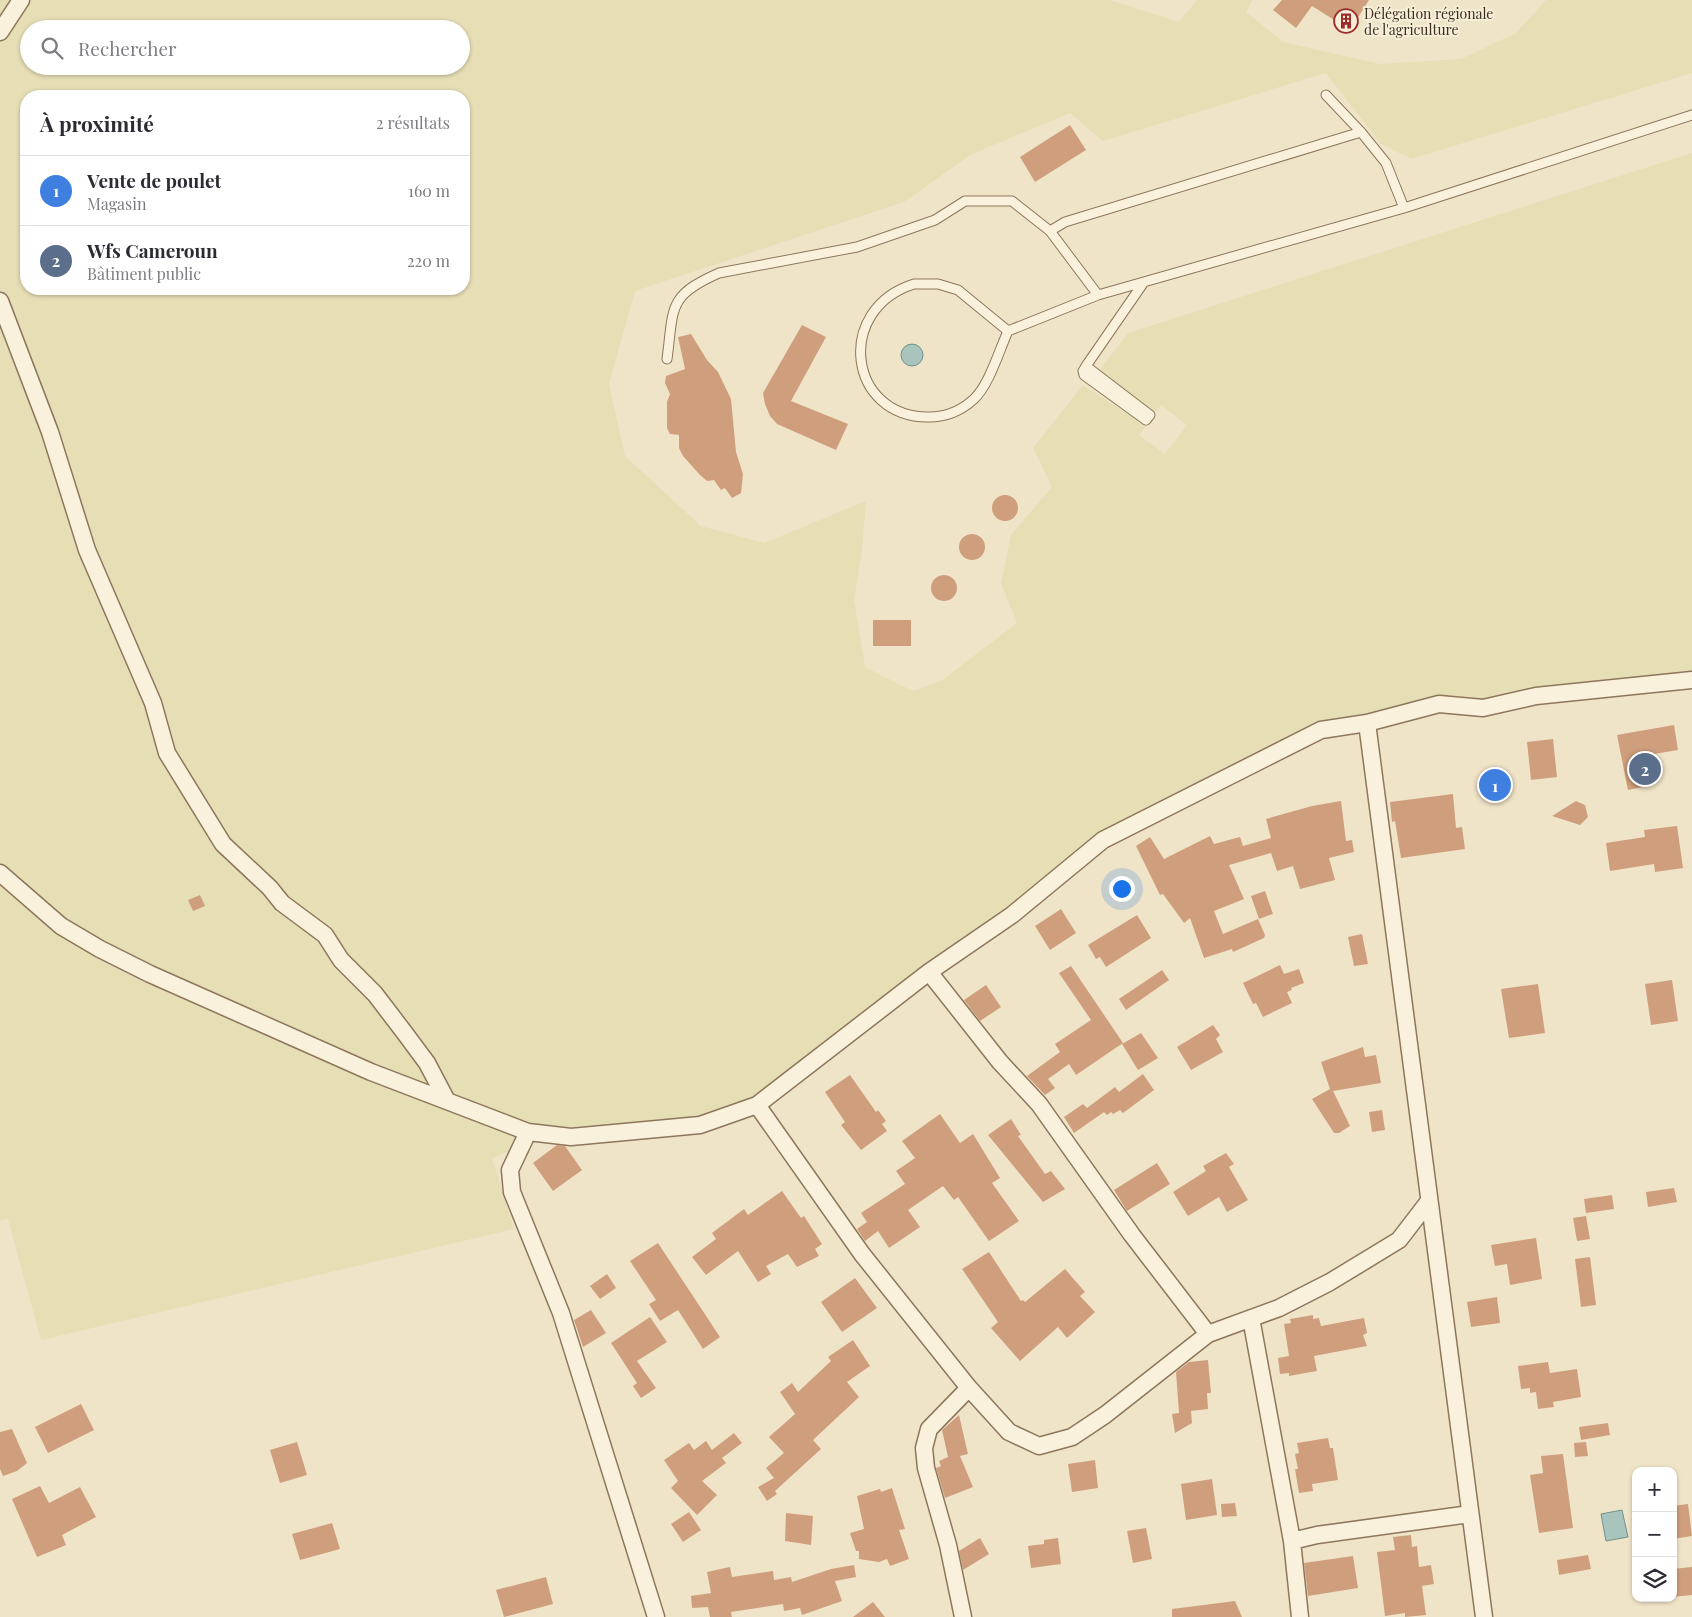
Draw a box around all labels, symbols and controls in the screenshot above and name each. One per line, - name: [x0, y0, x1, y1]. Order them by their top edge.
- place label: Délégation régionale de l'agriculture: [1364, 4, 1493, 39]
- building icon: Délégation régionale de l'agriculture: [1333, 8, 1359, 34]
- search box: [20, 20, 470, 75]
- icon: search: [38, 34, 66, 62]
- text: Rechercher: [78, 35, 177, 61]
- text: À proximité: [40, 109, 154, 137]
- text: 2 résultats: [376, 112, 450, 133]
- text: Vente de poulet: [87, 167, 221, 193]
- text: 1: [53, 180, 59, 201]
- text: 160 m: [408, 180, 450, 201]
- text: Magasin: [87, 193, 146, 214]
- text: Wfs Cameroun: [87, 237, 218, 263]
- text: 2: [52, 250, 60, 271]
- text: 220 m: [407, 250, 450, 271]
- text: Bâtiment public: [87, 263, 201, 284]
- pin: 2: [1629, 750, 1661, 788]
- pin: 1: [1479, 766, 1511, 804]
- your location: [1109, 876, 1135, 902]
- map controls: [1632, 1467, 1677, 1602]
- button: +: [1632, 1467, 1677, 1512]
- button: −: [1632, 1512, 1677, 1557]
- button: layers: [1632, 1557, 1677, 1602]

